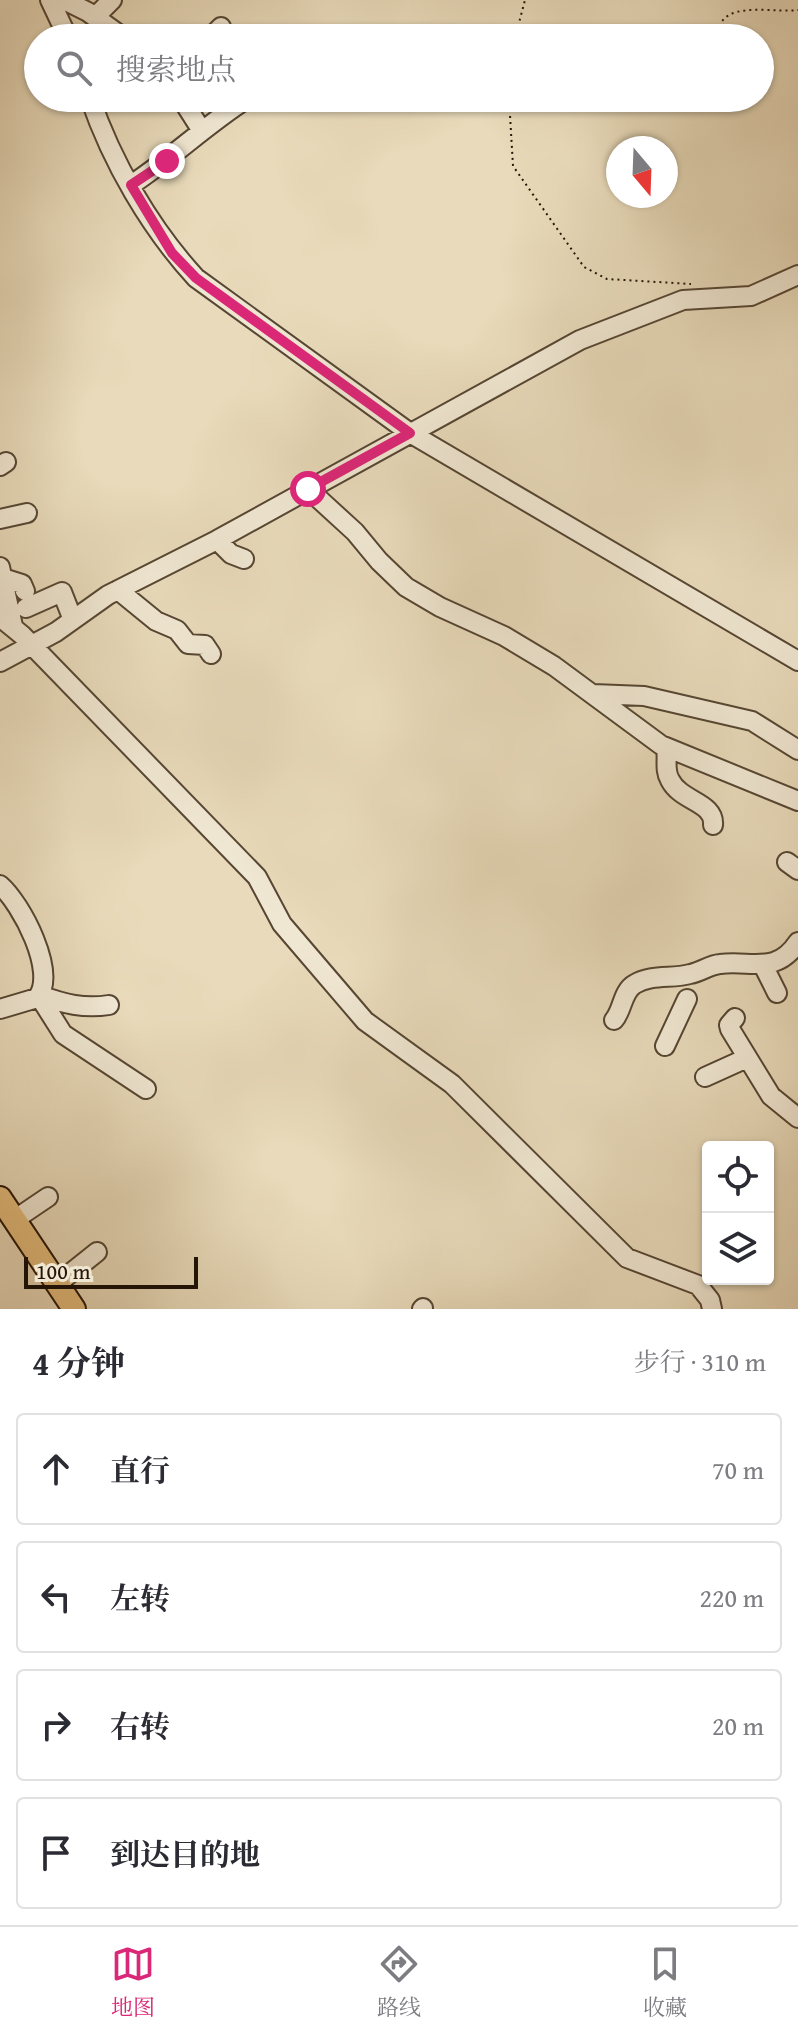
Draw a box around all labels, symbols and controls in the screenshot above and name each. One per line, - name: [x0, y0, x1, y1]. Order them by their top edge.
- search box: [24, 24, 774, 112]
- icon: search: [52, 46, 96, 90]
- text: 搜索地点: [116, 47, 236, 91]
- north arrow: [606, 136, 678, 208]
- route end: [149, 143, 185, 179]
- route start: [290, 471, 326, 507]
- map controls: [702, 1141, 774, 1285]
- button: locate: [702, 1141, 774, 1213]
- button: layers: [702, 1213, 774, 1285]
- scale bar: [24, 1253, 198, 1289]
- text: 100 m: [36, 1255, 91, 1287]
- text: 4 分钟: [32, 1338, 125, 1387]
- text: 步行 · 310 m: [634, 1342, 766, 1381]
- icon: ahead: [34, 1447, 78, 1491]
- text: 直行: [110, 1448, 170, 1492]
- text: 70 m: [712, 1450, 764, 1489]
- icon: left: [34, 1575, 78, 1619]
- text: 左转: [110, 1576, 170, 1620]
- text: 220 m: [699, 1578, 764, 1617]
- icon: right: [34, 1703, 78, 1747]
- text: 右转: [110, 1704, 170, 1748]
- text: 20 m: [712, 1706, 764, 1745]
- icon: arrive: [34, 1831, 78, 1875]
- text: 到达目的地: [110, 1832, 260, 1876]
- tab: 地图: [111, 1942, 155, 2023]
- tab: 路线: [377, 1942, 421, 2023]
- tab: 收藏: [643, 1942, 687, 2023]

